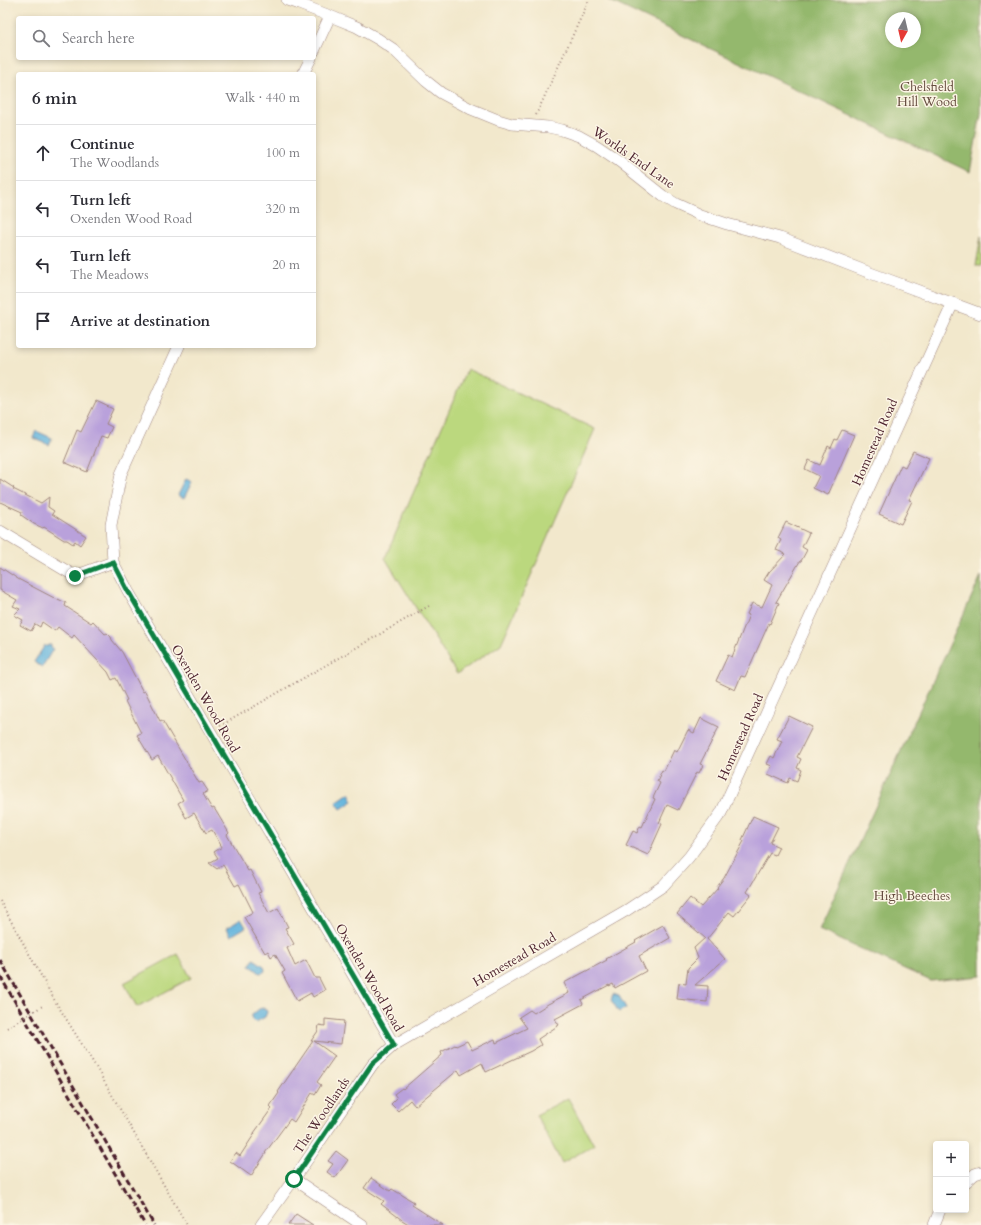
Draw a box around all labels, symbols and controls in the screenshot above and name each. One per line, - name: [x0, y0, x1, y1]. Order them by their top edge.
- north arrow: [885, 12, 921, 48]
- search box: [16, 16, 316, 60]
- icon: search: [30, 27, 52, 49]
- text: Search here: [62, 28, 135, 48]
- park label: Chelsfield Hill Wood: [897, 78, 957, 111]
- text: 6 min: [32, 87, 77, 110]
- text: Walk · 440 m: [225, 89, 300, 107]
- street label: Worlds End Lane: [588, 122, 678, 193]
- text: Continue: [70, 134, 135, 154]
- icon: ahead: [32, 142, 54, 164]
- text: 100 m: [266, 144, 300, 162]
- text: The Woodlands: [70, 154, 159, 172]
- text: Turn left: [70, 190, 131, 210]
- icon: left: [32, 198, 54, 220]
- text: 320 m: [266, 200, 300, 218]
- text: Oxenden Wood Road: [70, 210, 192, 228]
- text: Turn left: [70, 246, 131, 266]
- icon: left: [32, 254, 54, 276]
- text: 20 m: [272, 256, 300, 274]
- text: The Meadows: [70, 266, 149, 284]
- icon: arrive: [32, 310, 54, 332]
- text: Arrive at destination: [70, 311, 210, 331]
- street label: Homestead Road: [848, 396, 902, 489]
- route end: [66, 567, 84, 585]
- street label: Oxenden Wood Road: [167, 641, 243, 756]
- street label: Homestead Road: [714, 691, 768, 784]
- park label: High Beeches: [874, 887, 950, 905]
- street label: Oxenden Wood Road: [331, 920, 407, 1035]
- street label: Homestead Road: [469, 929, 560, 991]
- street label: The Woodlands: [289, 1074, 354, 1157]
- map controls: [933, 1141, 969, 1213]
- button: +: [933, 1141, 969, 1177]
- route start: [285, 1170, 303, 1188]
- button: −: [933, 1177, 969, 1213]

